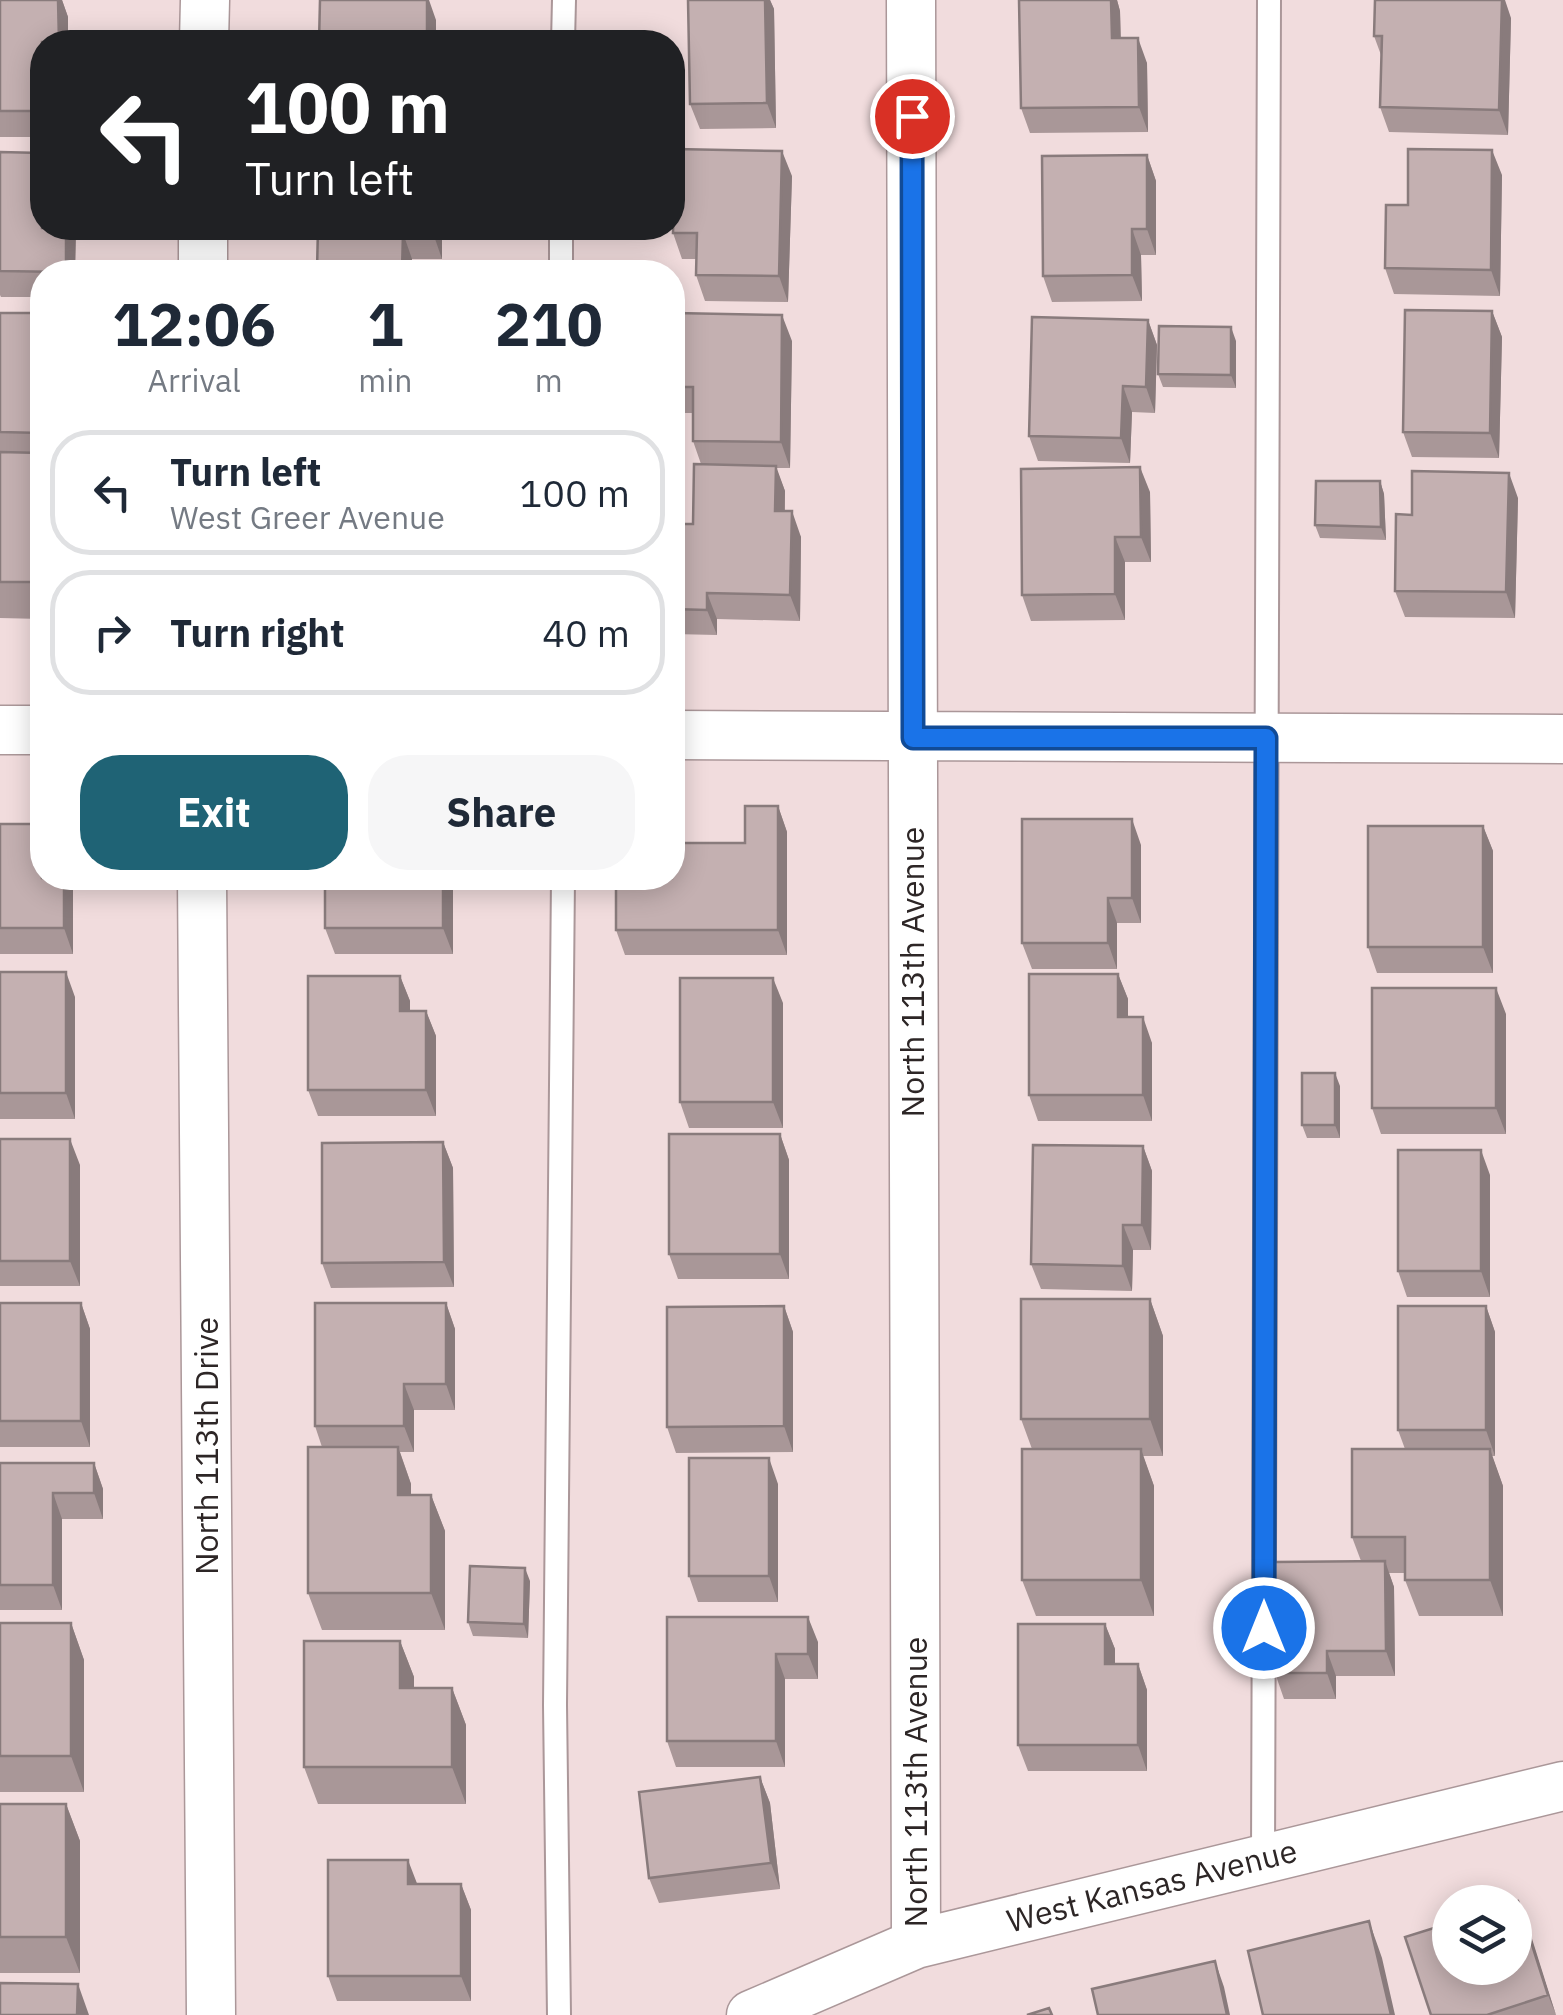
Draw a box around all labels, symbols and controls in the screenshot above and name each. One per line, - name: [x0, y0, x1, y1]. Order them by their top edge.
- text: 100 m: [245, 61, 450, 152]
- icon: left: [80, 70, 210, 200]
- pin: [870, 74, 955, 159]
- icon: arrive: [885, 89, 940, 144]
- text: Turn left: [245, 149, 414, 207]
- text: 12:06: [112, 284, 276, 363]
- text: 1: [367, 284, 403, 363]
- text: 210: [495, 284, 603, 363]
- text: Arrival: [148, 359, 241, 401]
- text: min: [358, 359, 412, 401]
- text: m: [535, 359, 563, 401]
- text: Turn left: [170, 447, 321, 496]
- icon: left: [85, 465, 140, 520]
- text: 100 m: [519, 468, 630, 517]
- text: West Greer Avenue: [170, 496, 445, 538]
- icon: right: [85, 605, 140, 660]
- text: Turn right: [170, 608, 345, 657]
- text: 40 m: [542, 608, 630, 657]
- button: Exit: [80, 755, 348, 870]
- button: Share: [368, 755, 635, 870]
- street label: North 113th Avenue: [891, 827, 933, 1117]
- street label: North 113th Drive: [185, 1317, 227, 1575]
- position arrow: [1212, 1576, 1316, 1680]
- street label: North 113th Avenue: [894, 1637, 936, 1927]
- street label: West Kansas Avenue: [1002, 1829, 1301, 1941]
- map controls: [1432, 1885, 1532, 1985]
- button: layers: [1432, 1885, 1532, 1985]

